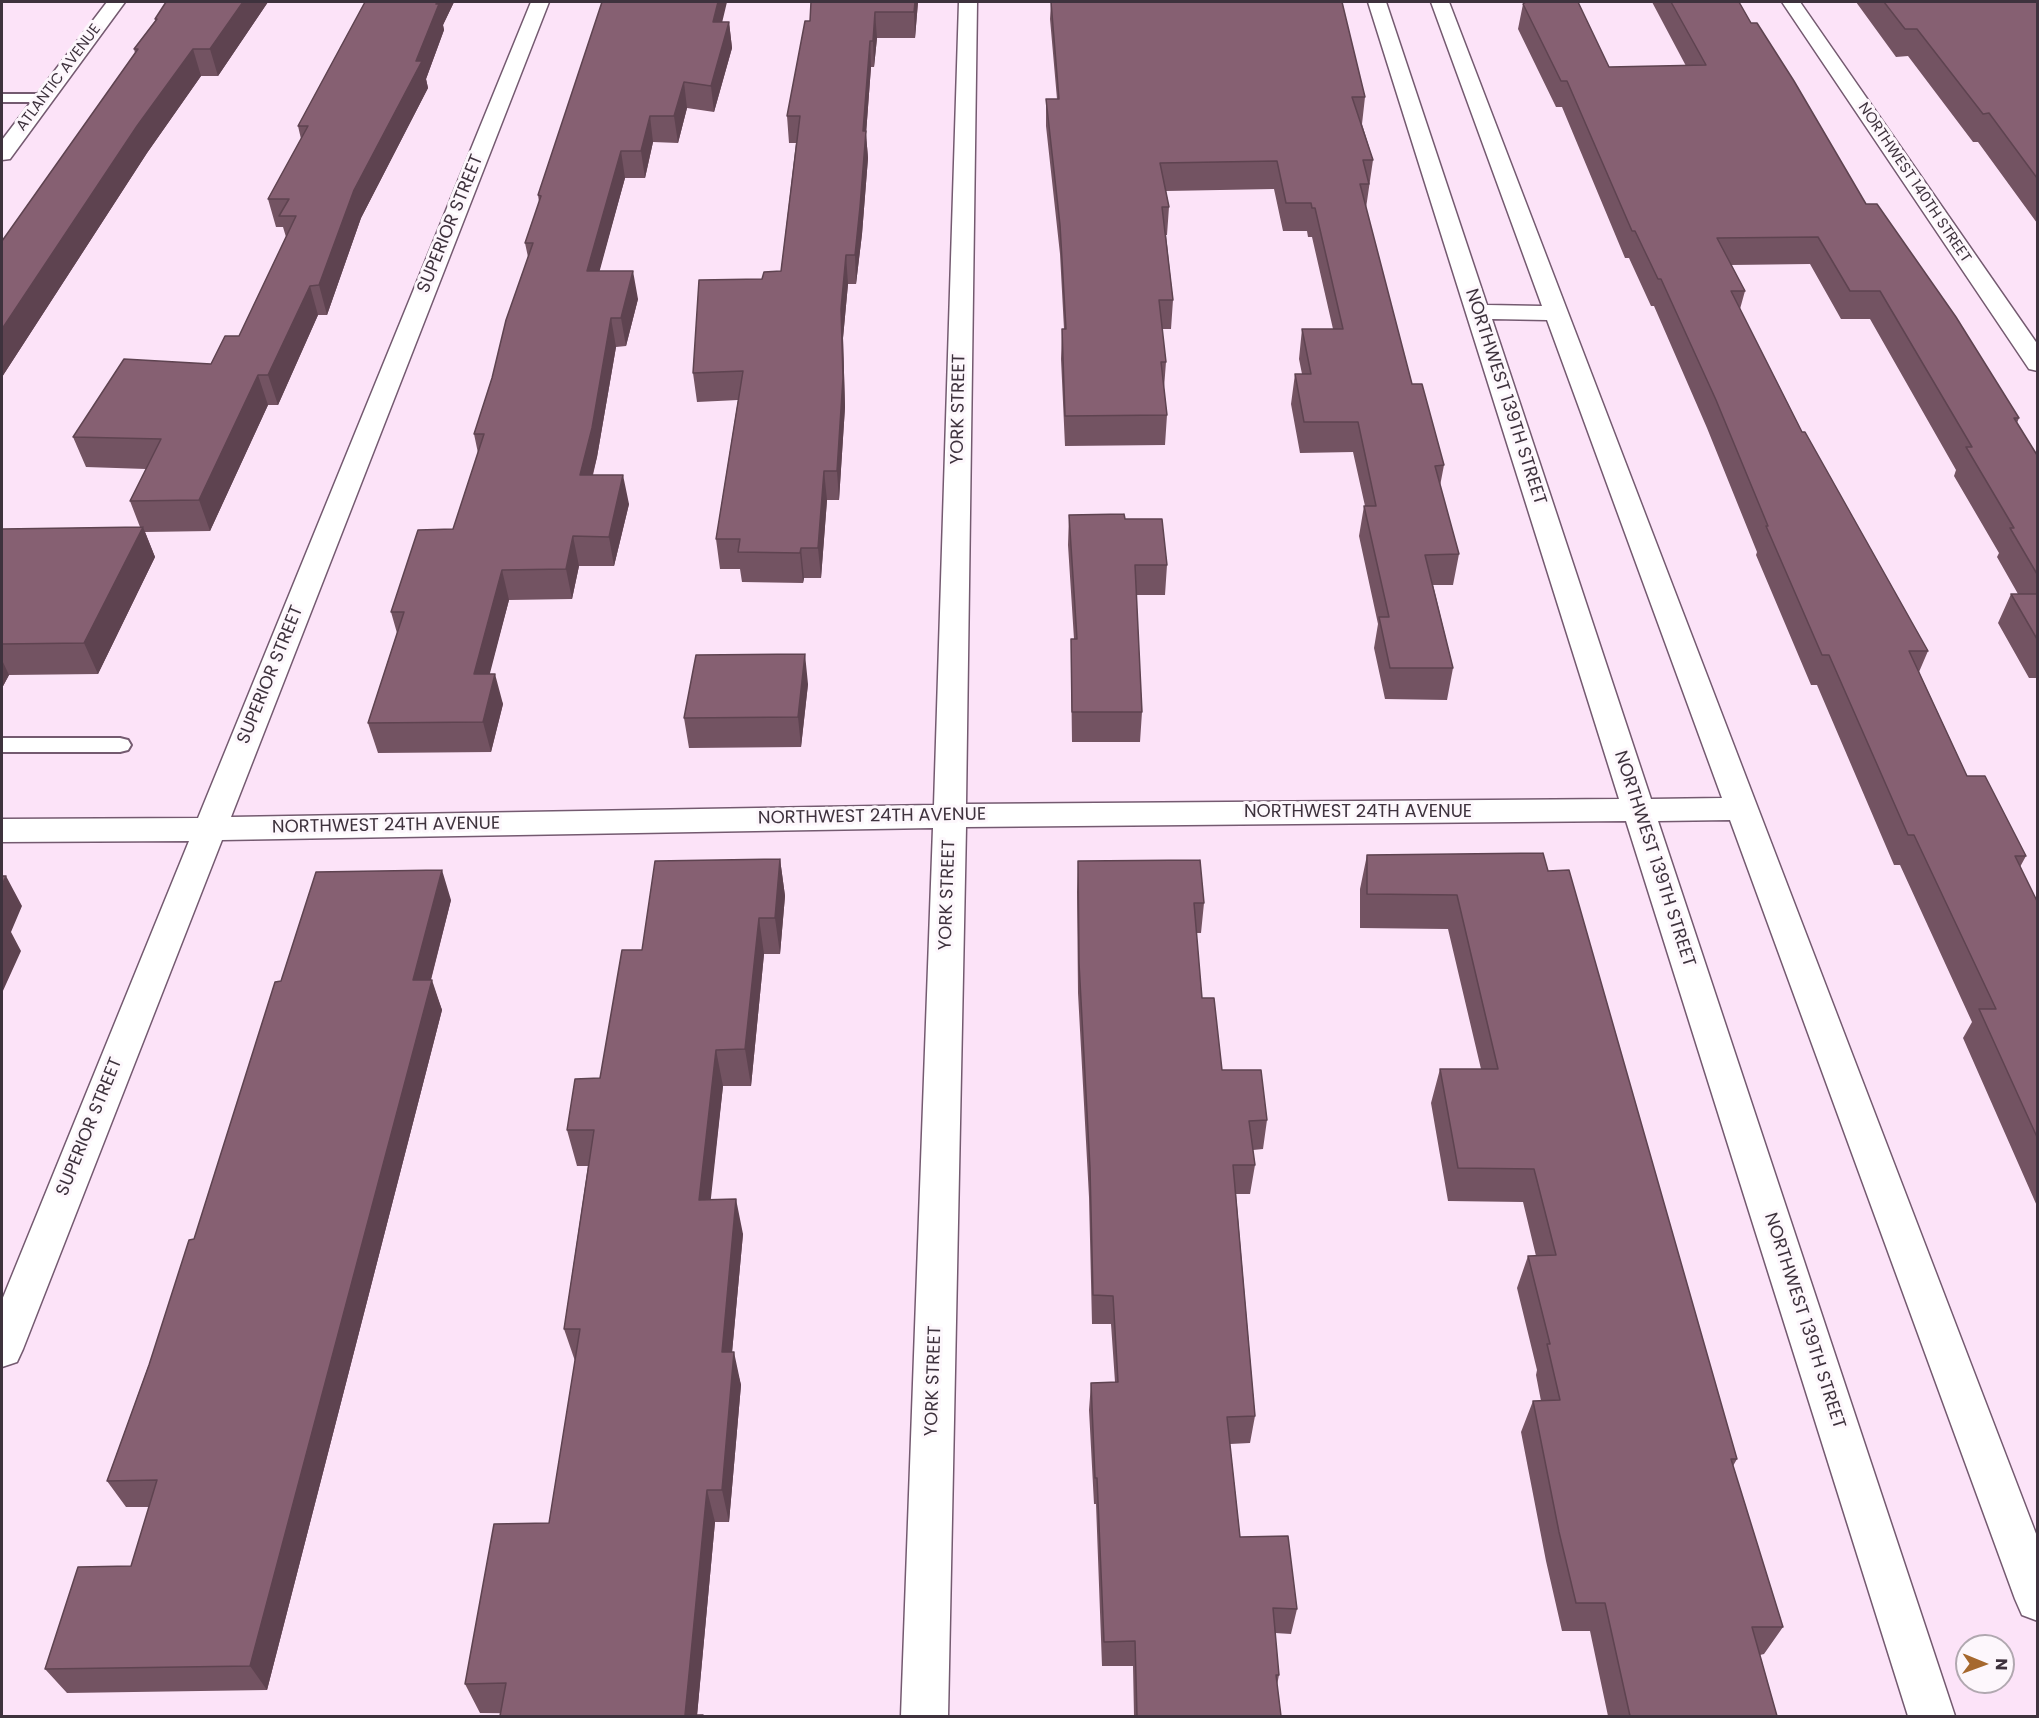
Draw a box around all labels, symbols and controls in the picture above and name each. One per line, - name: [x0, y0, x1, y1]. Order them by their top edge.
- street label: ATLANTIC AVENUE: [13, 21, 105, 135]
- street label: NORTHWEST 140TH STREET: [1854, 100, 1974, 266]
- street label: SUPERIOR STREET: [413, 152, 489, 296]
- street label: NORTHWEST 139TH STREET: [1460, 286, 1550, 508]
- street label: YORK STREET: [947, 353, 971, 465]
- street label: SUPERIOR STREET: [233, 603, 309, 747]
- street label: NORTHWEST 139TH STREET: [1609, 748, 1699, 970]
- street label: NORTHWEST 24TH AVENUE: [1244, 801, 1472, 823]
- street label: NORTHWEST 24TH AVENUE: [758, 804, 986, 830]
- street label: NORTHWEST 24TH AVENUE: [272, 813, 500, 839]
- street label: YORK STREET: [935, 839, 961, 951]
- street label: SUPERIOR STREET: [52, 1055, 128, 1199]
- street label: NORTHWEST 139TH STREET: [1759, 1210, 1849, 1432]
- street label: YORK STREET: [921, 1325, 947, 1437]
- north arrow: [1955, 1634, 2015, 1694]
- text: N: [1990, 1658, 2013, 1671]

